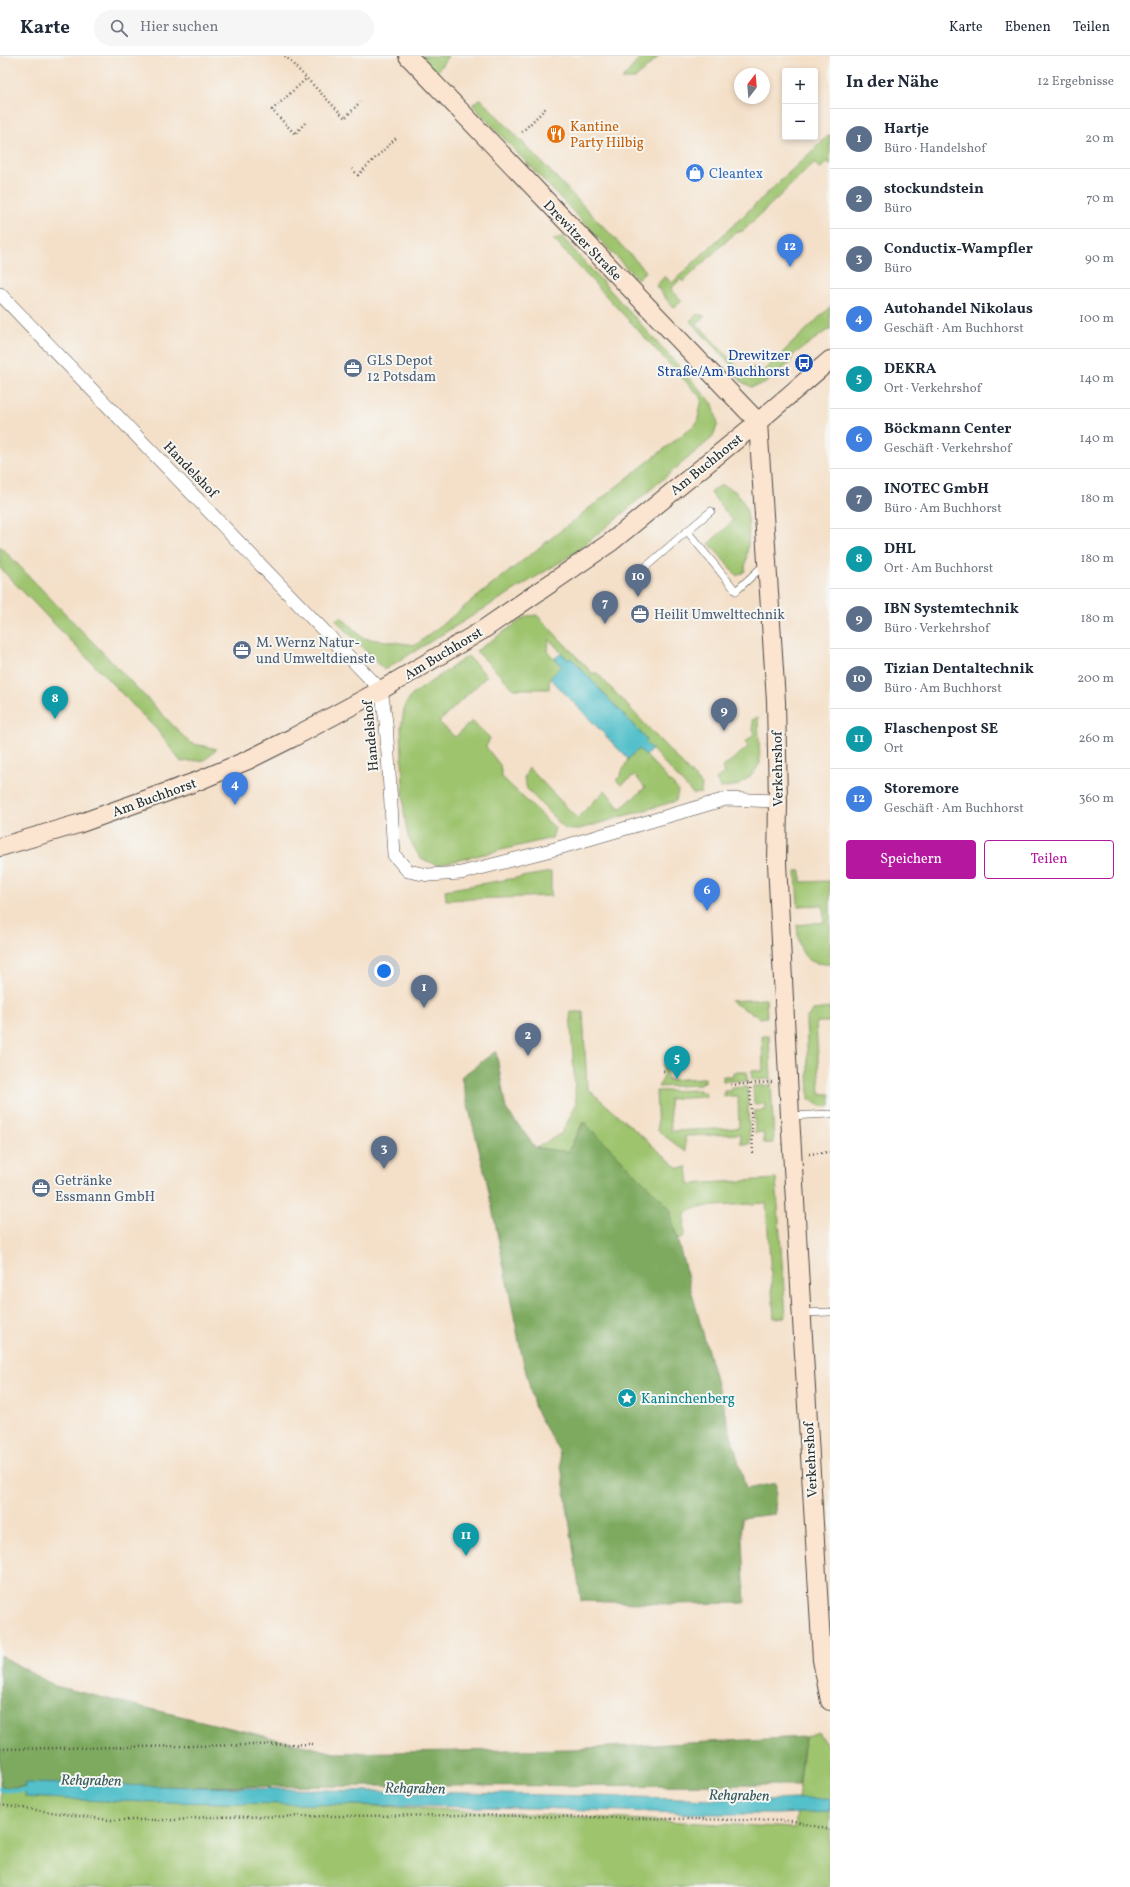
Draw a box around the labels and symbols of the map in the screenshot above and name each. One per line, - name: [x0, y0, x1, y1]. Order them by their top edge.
- north arrow: [734, 68, 770, 104]
- place label: Kantine Party Hilbig: [570, 118, 644, 153]
- restaurant icon: Kantine Party Hilbig: [545, 123, 567, 145]
- shop icon: Cleantex: [684, 162, 706, 184]
- place label: Cleantex: [709, 165, 763, 184]
- street label: Drewitzer Straße: [538, 197, 626, 286]
- pin: 12: [777, 234, 803, 267]
- place label: Drewitzer Straße/Am Buchhorst: [657, 347, 790, 382]
- place label: GLS Depot 12 Potsdam: [367, 352, 436, 387]
- bus stop icon: Drewitzer Straße/Am Buchhorst: [793, 352, 815, 374]
- office icon: GLS Depot 12 Potsdam: [342, 357, 364, 379]
- street label: Am Buchhorst: [667, 430, 747, 500]
- street label: Handelshof: [158, 438, 222, 503]
- pin: 10: [625, 564, 651, 597]
- pin: 7: [592, 591, 618, 624]
- office icon: Heilit Umwelttechnik: [629, 603, 651, 625]
- place label: Heilit Umwelttechnik: [654, 606, 785, 625]
- street label: Am Buchhorst: [401, 623, 487, 685]
- place label: M. Wernz Natur- und Umweltdienste: [256, 634, 375, 669]
- office icon: M. Wernz Natur- und Umweltdienste: [231, 639, 253, 661]
- pin: 8: [42, 686, 68, 719]
- street label: Handelshof: [359, 698, 384, 772]
- pin: 9: [711, 698, 737, 731]
- street label: Verkehrshof: [768, 730, 789, 807]
- pin: 4: [222, 772, 248, 805]
- street label: Am Buchhorst: [110, 774, 199, 822]
- pin: 6: [694, 878, 720, 911]
- your location: [374, 961, 394, 981]
- pin: 1: [411, 975, 437, 1008]
- pin: 2: [515, 1023, 541, 1056]
- pin: 5: [664, 1046, 690, 1079]
- pin: 3: [371, 1136, 397, 1169]
- place label: Getränke Essmann GmbH: [55, 1172, 155, 1207]
- office icon: Getränke Essmann GmbH: [30, 1177, 52, 1199]
- place icon: Kaninchenberg: [616, 1387, 638, 1409]
- place label: Kaninchenberg: [641, 1390, 735, 1409]
- street label: Verkehrshof: [800, 1420, 823, 1498]
- pin: 11: [453, 1523, 479, 1556]
- water label: Rehgraben: [60, 1770, 122, 1793]
- water label: Rehgraben: [384, 1778, 446, 1801]
- water label: Rehgraben: [708, 1785, 770, 1808]

